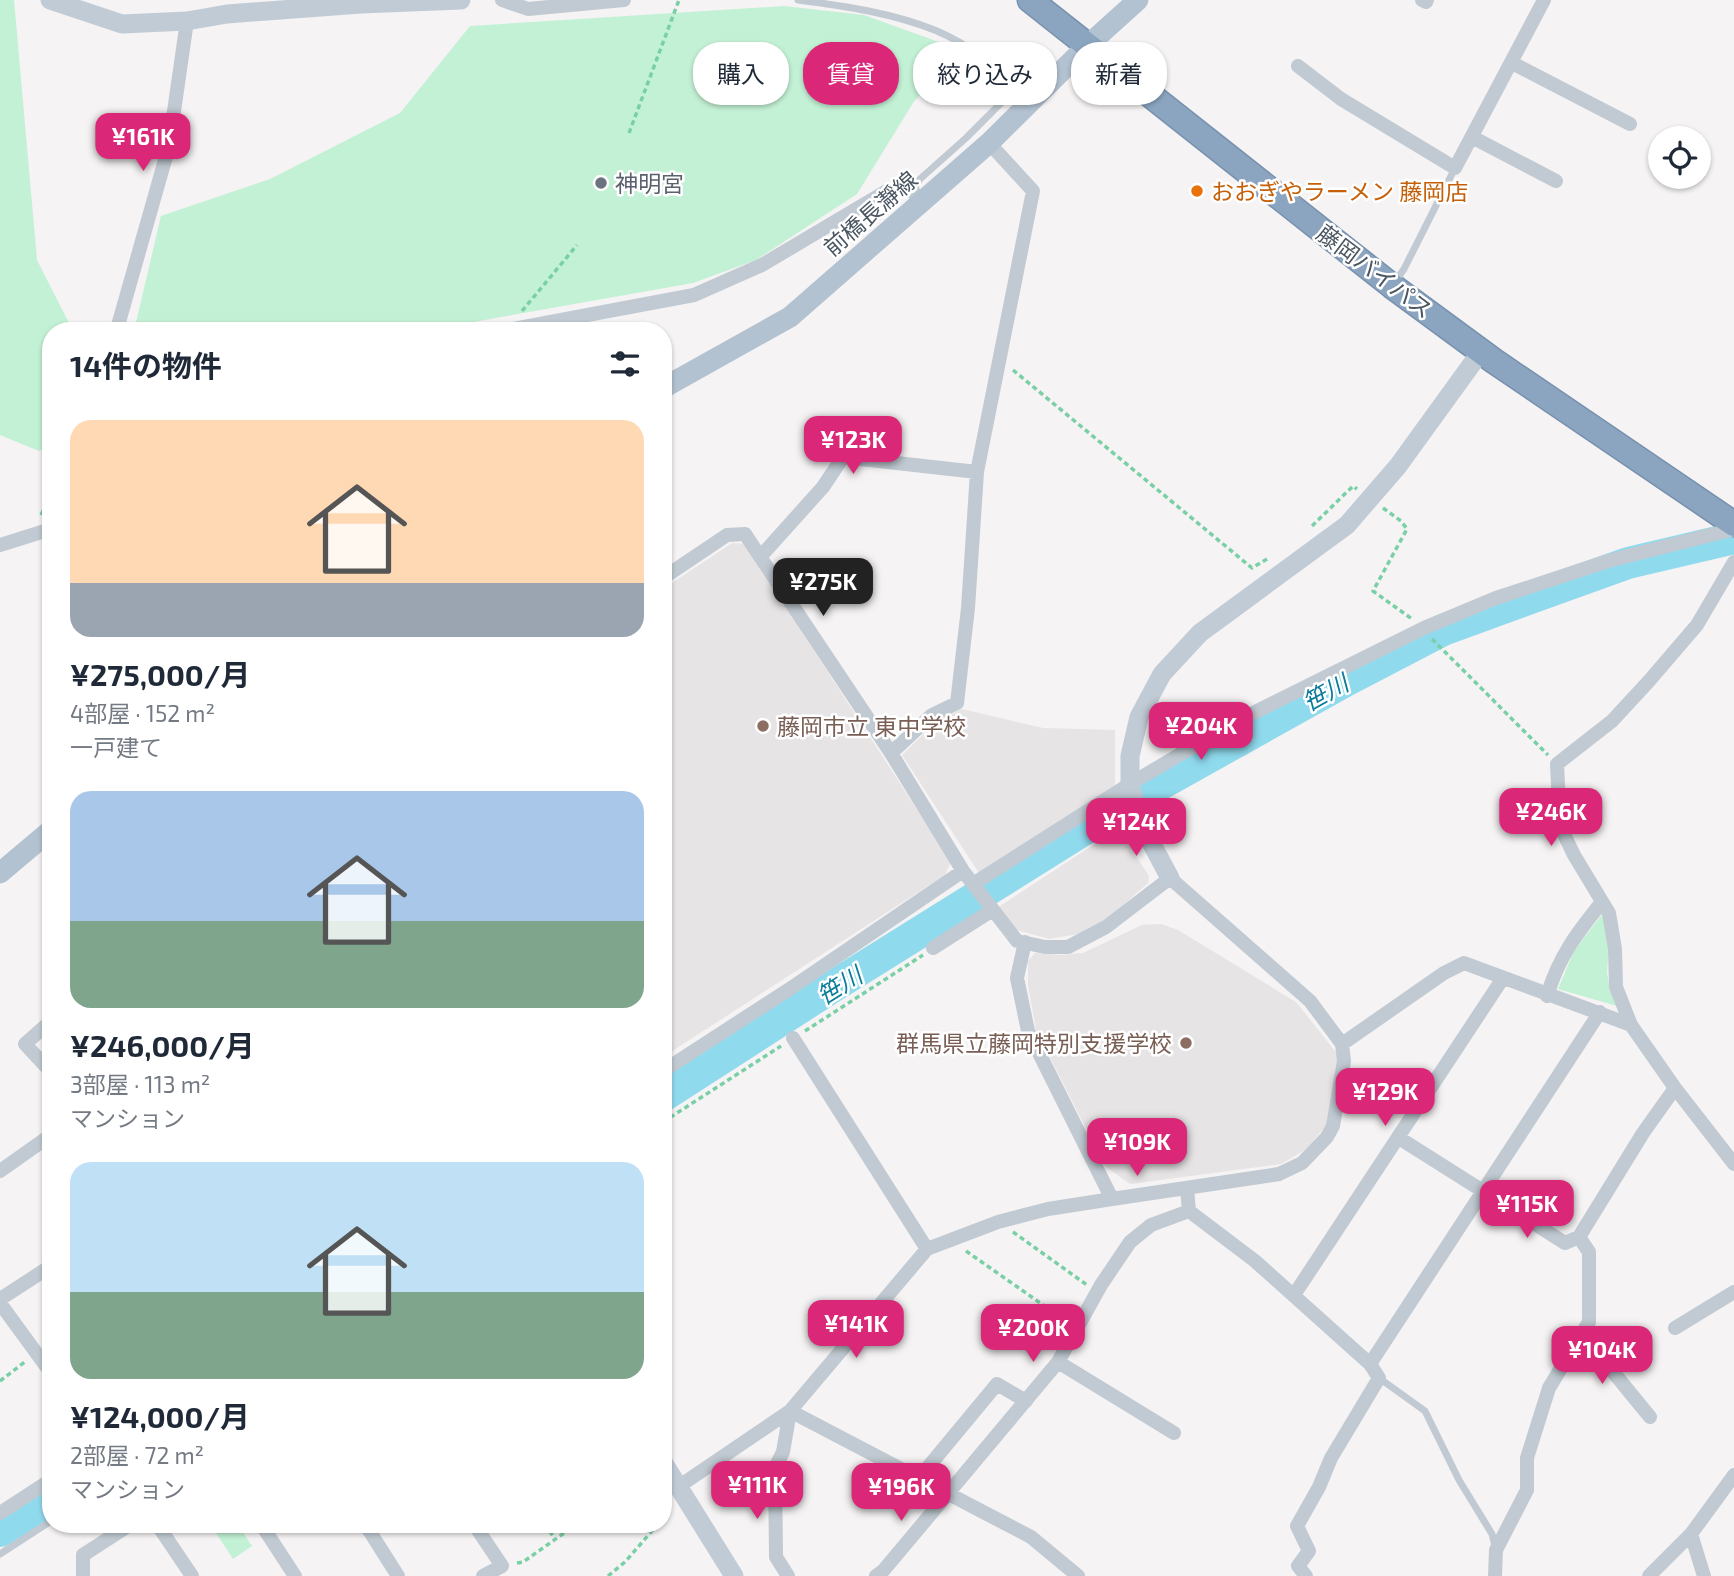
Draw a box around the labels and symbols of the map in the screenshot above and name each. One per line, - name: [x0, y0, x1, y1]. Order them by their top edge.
- pin: ¥161K: [94, 114, 192, 173]
- street label: 前橋長瀞線: [817, 165, 923, 261]
- place label: 神明宮: [615, 169, 684, 197]
- marker: 神明宮: [593, 175, 609, 191]
- place label: おおぎやラーメン 藤岡店: [1211, 177, 1468, 205]
- marker: おおぎやラーメン 藤岡店: [1189, 183, 1205, 199]
- street label: 藤岡バイパス: [1312, 218, 1438, 324]
- pin: ¥123K: [804, 416, 902, 476]
- pin: ¥275K: [774, 558, 872, 618]
- water label: 笹川: [1297, 666, 1356, 716]
- pin: ¥204K: [1152, 702, 1250, 762]
- place label: 藤岡市立 東中学校: [777, 712, 966, 740]
- marker: 藤岡市立 東中学校: [755, 718, 771, 734]
- pin: ¥246K: [1502, 788, 1600, 848]
- pin: ¥124K: [1087, 798, 1185, 858]
- water label: 笹川: [811, 958, 870, 1010]
- place label: 群馬県立藤岡特別支援学校: [896, 1029, 1172, 1057]
- marker: 群馬県立藤岡特別支援学校: [1178, 1035, 1194, 1051]
- pin: ¥129K: [1336, 1068, 1434, 1128]
- pin: ¥109K: [1088, 1118, 1186, 1178]
- pin: ¥115K: [1478, 1180, 1576, 1240]
- pin: ¥141K: [807, 1300, 905, 1360]
- pin: ¥200K: [984, 1304, 1082, 1364]
- pin: ¥104K: [1553, 1326, 1651, 1386]
- pin: ¥111K: [708, 1462, 806, 1521]
- pin: ¥196K: [852, 1464, 950, 1523]

